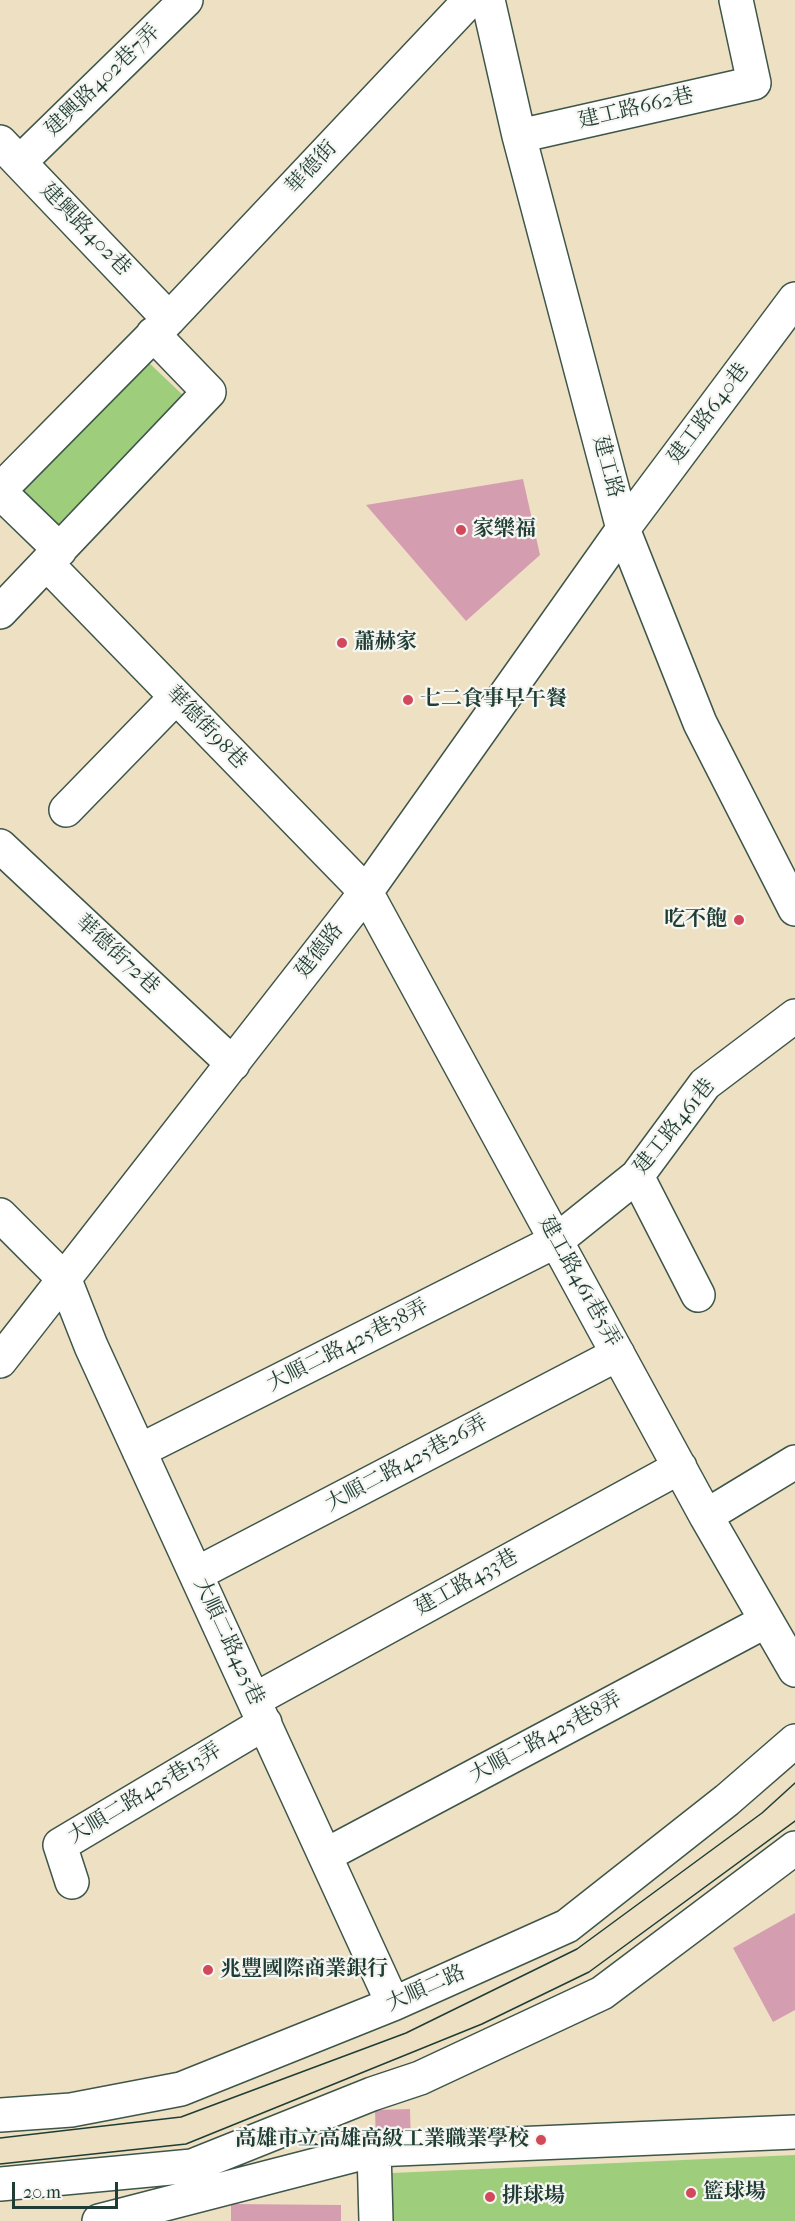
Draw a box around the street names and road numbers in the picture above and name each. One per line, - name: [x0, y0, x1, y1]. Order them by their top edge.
- street label: 建興路402巷7弄: [40, 20, 166, 142]
- street label: 建工路662巷: [576, 84, 696, 134]
- street label: 華德街: [281, 136, 343, 200]
- street label: 建興路402巷: [35, 179, 135, 281]
- street label: 建工路640巷: [663, 359, 755, 469]
- street label: 建工路: [587, 433, 627, 501]
- street label: 華德街98巷: [160, 681, 252, 775]
- street label: 華德街72巷: [70, 910, 164, 1000]
- street label: 建德路: [291, 918, 349, 984]
- street label: 建工路461巷: [629, 1074, 721, 1180]
- street label: 建工路461巷5弄: [533, 1212, 625, 1352]
- street label: 大順二路425巷38弄: [263, 1294, 433, 1398]
- street label: 大順二路425巷26弄: [321, 1411, 493, 1517]
- street label: 建工路433巷: [411, 1544, 523, 1622]
- street label: 大順二路425巷: [188, 1574, 268, 1710]
- street label: 大順二路425巷8弄: [466, 1687, 626, 1789]
- street label: 大順二路425巷13弄: [64, 1738, 226, 1850]
- street label: 大順二路: [383, 1960, 469, 2018]

